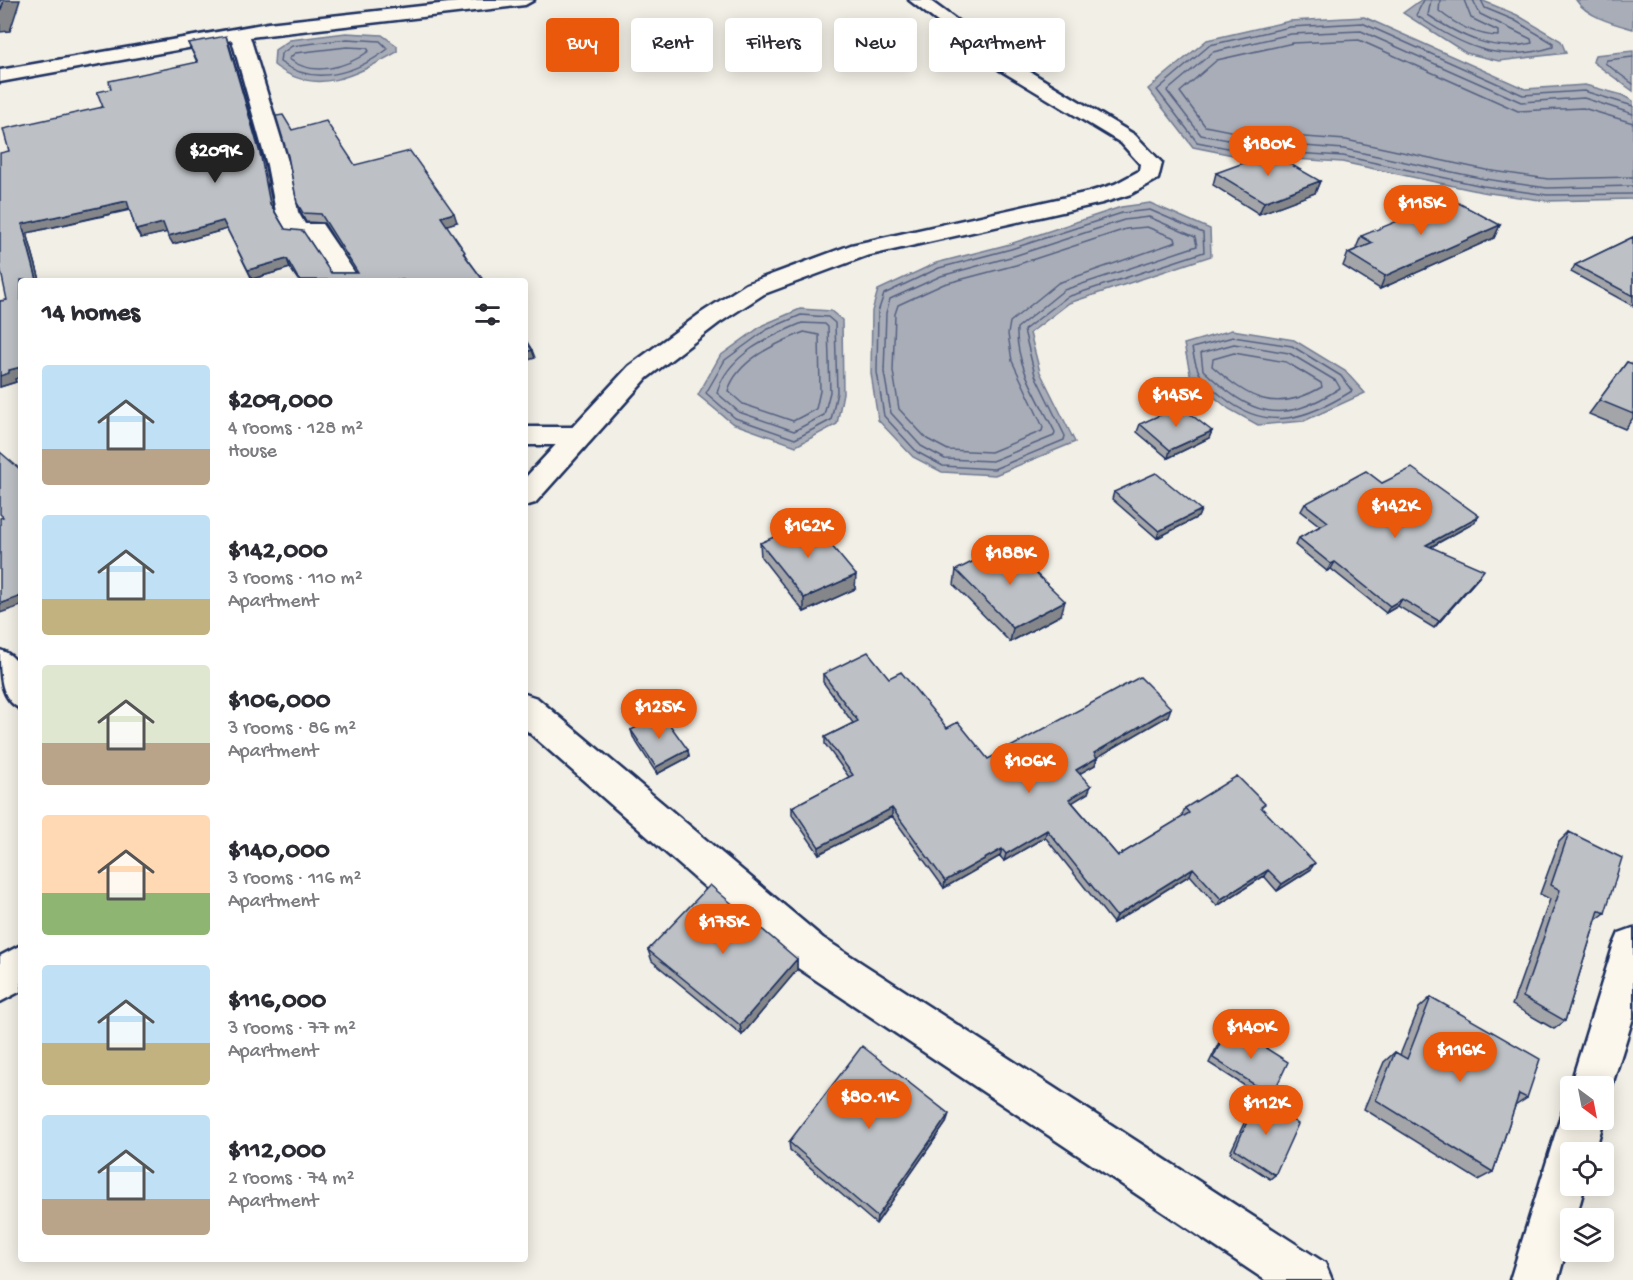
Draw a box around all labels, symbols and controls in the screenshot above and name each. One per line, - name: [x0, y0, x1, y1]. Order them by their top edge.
- chip: Buy: [546, 18, 619, 72]
- chip: Rent: [631, 18, 713, 72]
- chip: Filters: [725, 18, 822, 72]
- chip: New: [834, 18, 917, 72]
- chip: Apartment: [929, 18, 1065, 72]
- pin: $180K: [1226, 126, 1310, 177]
- pin: $209K: [173, 133, 257, 184]
- text: $180K: [1243, 134, 1293, 157]
- text: $209K: [189, 141, 241, 164]
- pin: $115K: [1379, 185, 1463, 236]
- text: $115K: [1398, 193, 1444, 216]
- icon: filters: [471, 298, 504, 331]
- text: 14 homes: [42, 299, 140, 330]
- pin: $145K: [1134, 377, 1218, 428]
- text: $145K: [1152, 385, 1200, 408]
- text: $209,000: [228, 387, 333, 418]
- icon: home: [90, 389, 162, 461]
- text: 4 rooms · 128 m²: [228, 418, 363, 441]
- text: House: [228, 441, 277, 464]
- pin: $142K: [1353, 488, 1437, 539]
- text: $142K: [1371, 496, 1419, 519]
- pin: $162K: [766, 508, 850, 559]
- text: $162K: [784, 516, 832, 539]
- pin: $188K: [968, 535, 1052, 586]
- text: $142,000: [228, 537, 328, 568]
- icon: home: [90, 539, 162, 611]
- text: $188K: [985, 543, 1035, 566]
- text: 3 rooms · 110 m²: [228, 568, 363, 591]
- text: Apartment: [228, 591, 318, 614]
- text: $106,000: [228, 687, 331, 718]
- icon: home: [90, 689, 162, 761]
- pin: $125K: [617, 689, 701, 740]
- text: $125K: [635, 697, 683, 720]
- text: 3 rooms · 86 m²: [228, 718, 356, 741]
- text: Apartment: [228, 741, 318, 764]
- pin: $106K: [987, 743, 1071, 794]
- text: $106K: [1004, 751, 1054, 774]
- text: $140,000: [228, 837, 330, 868]
- icon: home: [90, 839, 162, 911]
- text: 3 rooms · 116 m²: [228, 868, 361, 891]
- text: Apartment: [228, 891, 318, 914]
- pin: $175K: [681, 904, 765, 955]
- text: $175K: [699, 912, 748, 935]
- text: $116,000: [228, 987, 326, 1018]
- icon: home: [90, 989, 162, 1061]
- pin: $140K: [1209, 1009, 1293, 1060]
- text: $140K: [1227, 1017, 1275, 1040]
- text: 3 rooms · 77 m²: [228, 1018, 356, 1041]
- pin: $116K: [1418, 1032, 1502, 1083]
- text: $116K: [1437, 1040, 1483, 1063]
- text: Apartment: [228, 1041, 318, 1064]
- north arrow: [1560, 1076, 1614, 1130]
- map controls: [1560, 1076, 1614, 1262]
- pin: $80.1K: [820, 1079, 918, 1130]
- pin: $112K: [1224, 1085, 1308, 1136]
- text: $80.1K: [841, 1087, 897, 1110]
- text: $112K: [1243, 1093, 1289, 1116]
- text: $112,000: [228, 1137, 326, 1168]
- icon: home: [90, 1139, 162, 1211]
- button: locate: [1560, 1142, 1614, 1196]
- text: 2 rooms · 74 m²: [228, 1168, 354, 1191]
- text: Apartment: [228, 1191, 318, 1214]
- button: layers: [1560, 1208, 1614, 1262]

